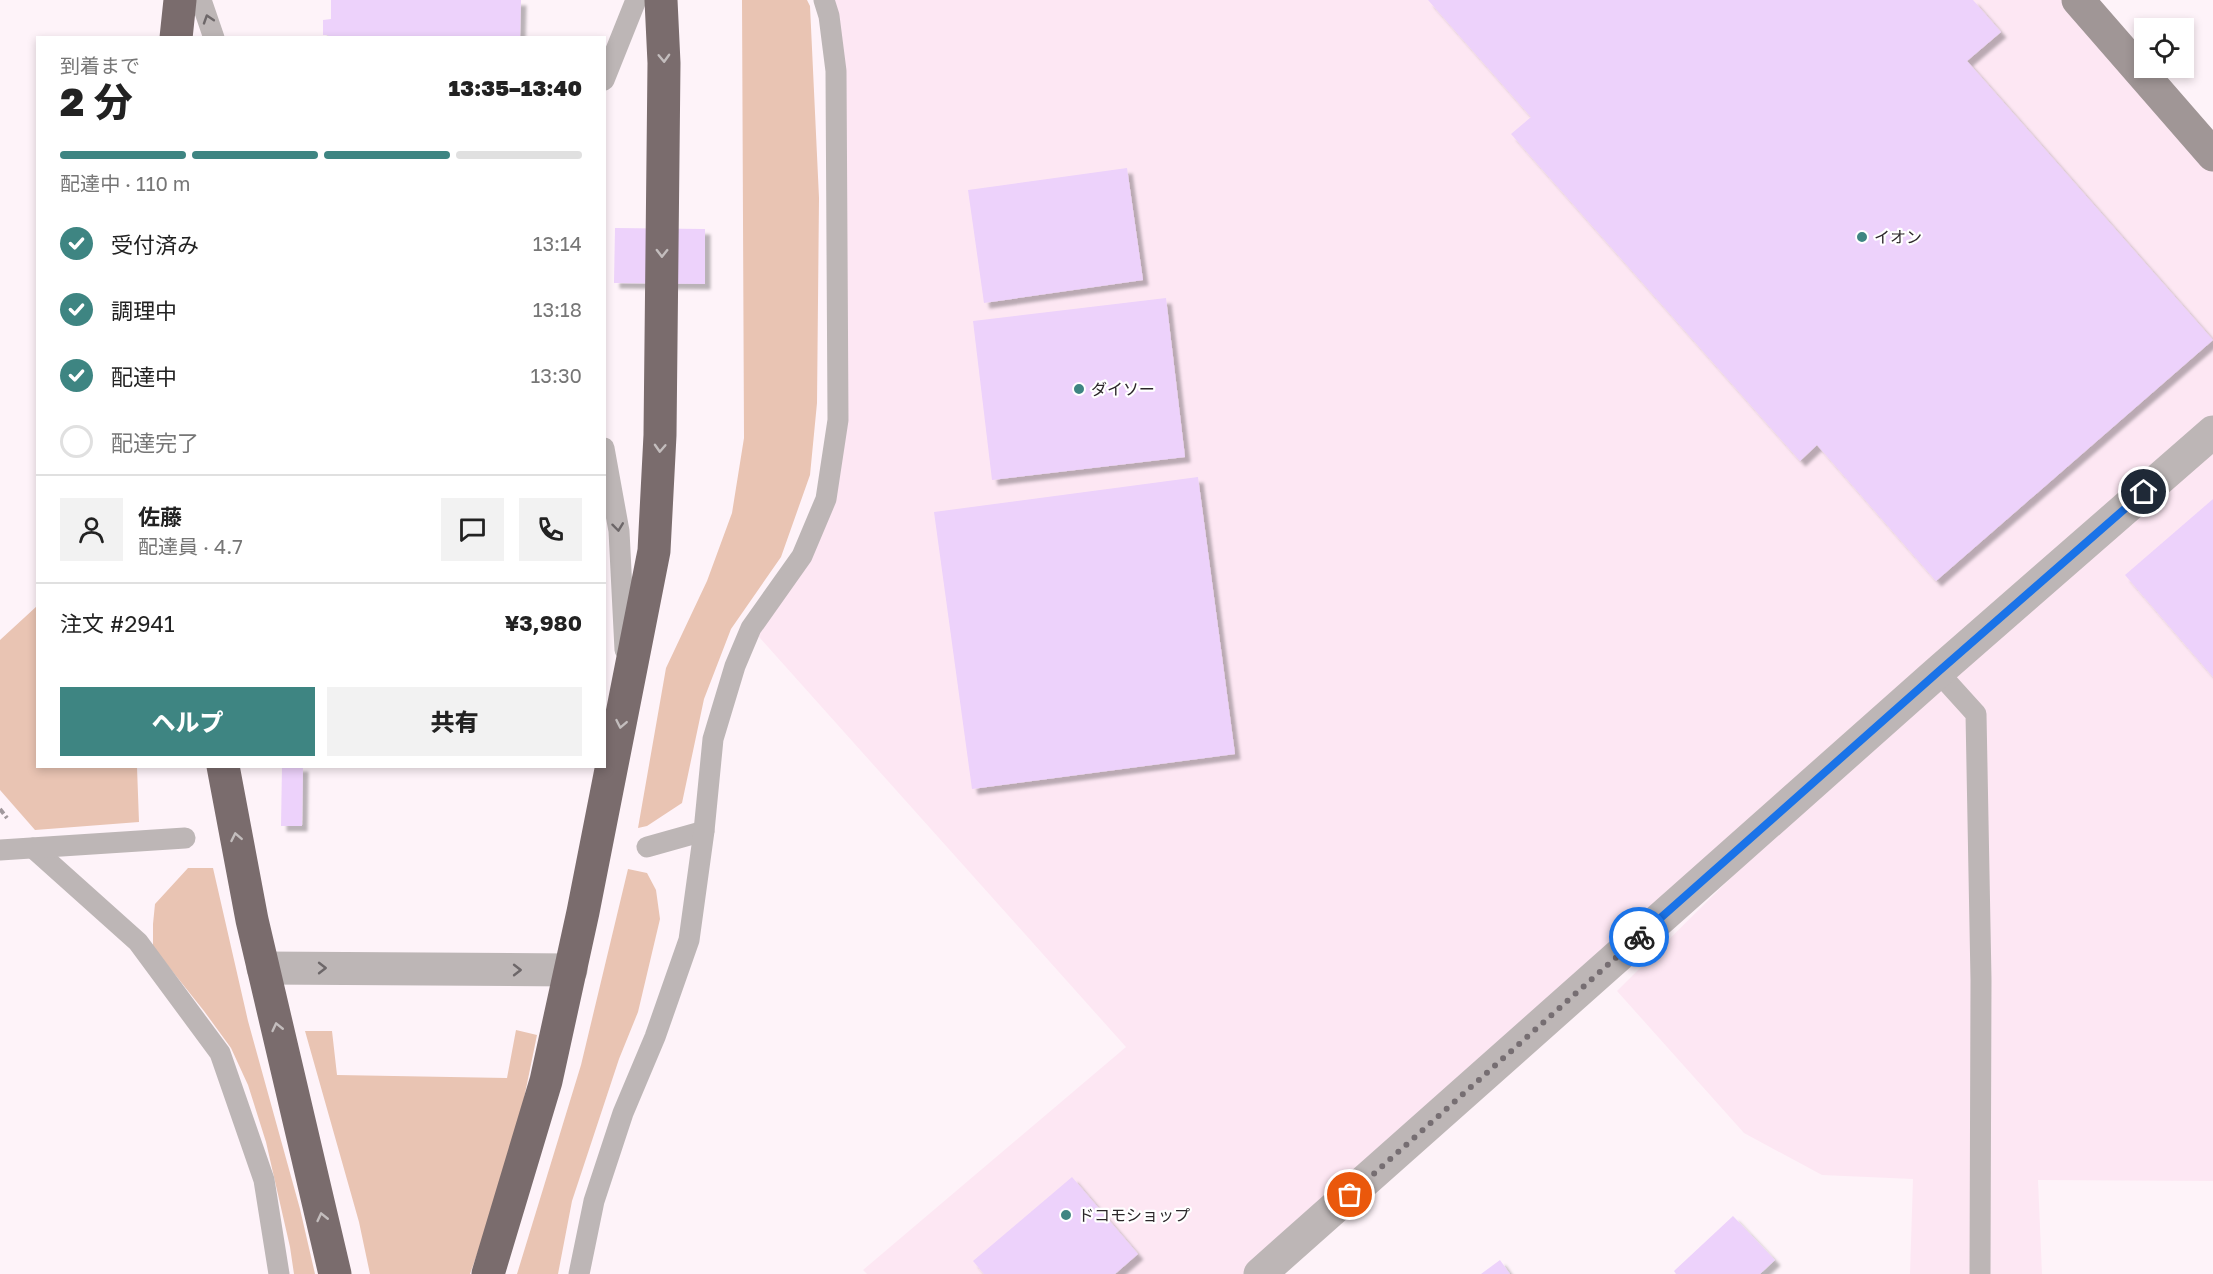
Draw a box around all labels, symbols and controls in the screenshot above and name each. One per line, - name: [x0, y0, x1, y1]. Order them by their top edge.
- one-way arrow: [202, 14, 215, 25]
- map controls: [2134, 18, 2194, 78]
- button: locate: [2134, 18, 2194, 78]
- text: 到着まで: [60, 53, 140, 77]
- one-way arrow: [658, 54, 670, 63]
- text: 13:35–13:40: [449, 74, 582, 101]
- text: 2 分: [60, 78, 133, 125]
- text: 配達中 · 110 m: [60, 171, 191, 195]
- icon: check: [60, 227, 93, 260]
- place label: イオン: [1874, 227, 1922, 247]
- marker: イオン: [1855, 230, 1869, 244]
- text: 受付済み: [111, 231, 199, 258]
- text: 13:14: [533, 231, 582, 255]
- one-way arrow: [655, 249, 668, 258]
- icon: check: [60, 293, 93, 326]
- text: 調理中: [111, 297, 177, 324]
- text: 13:18: [533, 297, 582, 321]
- icon: check: [60, 359, 93, 392]
- text: 配達中: [111, 363, 177, 390]
- text: 13:30: [531, 363, 582, 387]
- place label: ダイソー: [1091, 379, 1155, 399]
- marker: ダイソー: [1072, 382, 1086, 396]
- text: 配達完了: [111, 429, 199, 456]
- one-way arrow: [653, 444, 666, 453]
- pin: [2118, 466, 2169, 517]
- icon: home: [2127, 475, 2160, 508]
- button: person: [60, 498, 123, 561]
- button: chat: [441, 498, 504, 561]
- button: phone: [519, 498, 582, 561]
- text: 佐藤: [138, 503, 182, 530]
- one-way arrow: [611, 522, 623, 531]
- text: 配達員 · 4.7: [138, 534, 243, 558]
- text: ¥3,980: [505, 609, 582, 636]
- text: 注文 #2941: [60, 610, 175, 637]
- button: ヘルプ: [60, 687, 315, 756]
- button: 共有: [327, 687, 582, 756]
- one-way arrow: [615, 719, 628, 729]
- one-way arrow: [230, 832, 243, 842]
- courier: [1609, 907, 1669, 967]
- icon: bike: [1623, 921, 1656, 954]
- one-way arrow: [317, 962, 326, 974]
- one-way arrow: [512, 964, 521, 976]
- one-way arrow: [271, 1022, 284, 1032]
- pin: [1324, 1169, 1375, 1220]
- icon: bag: [1333, 1178, 1366, 1211]
- place label: ドコモショップ: [1078, 1205, 1190, 1225]
- marker: ドコモショップ: [1059, 1208, 1073, 1222]
- one-way arrow: [316, 1212, 329, 1222]

